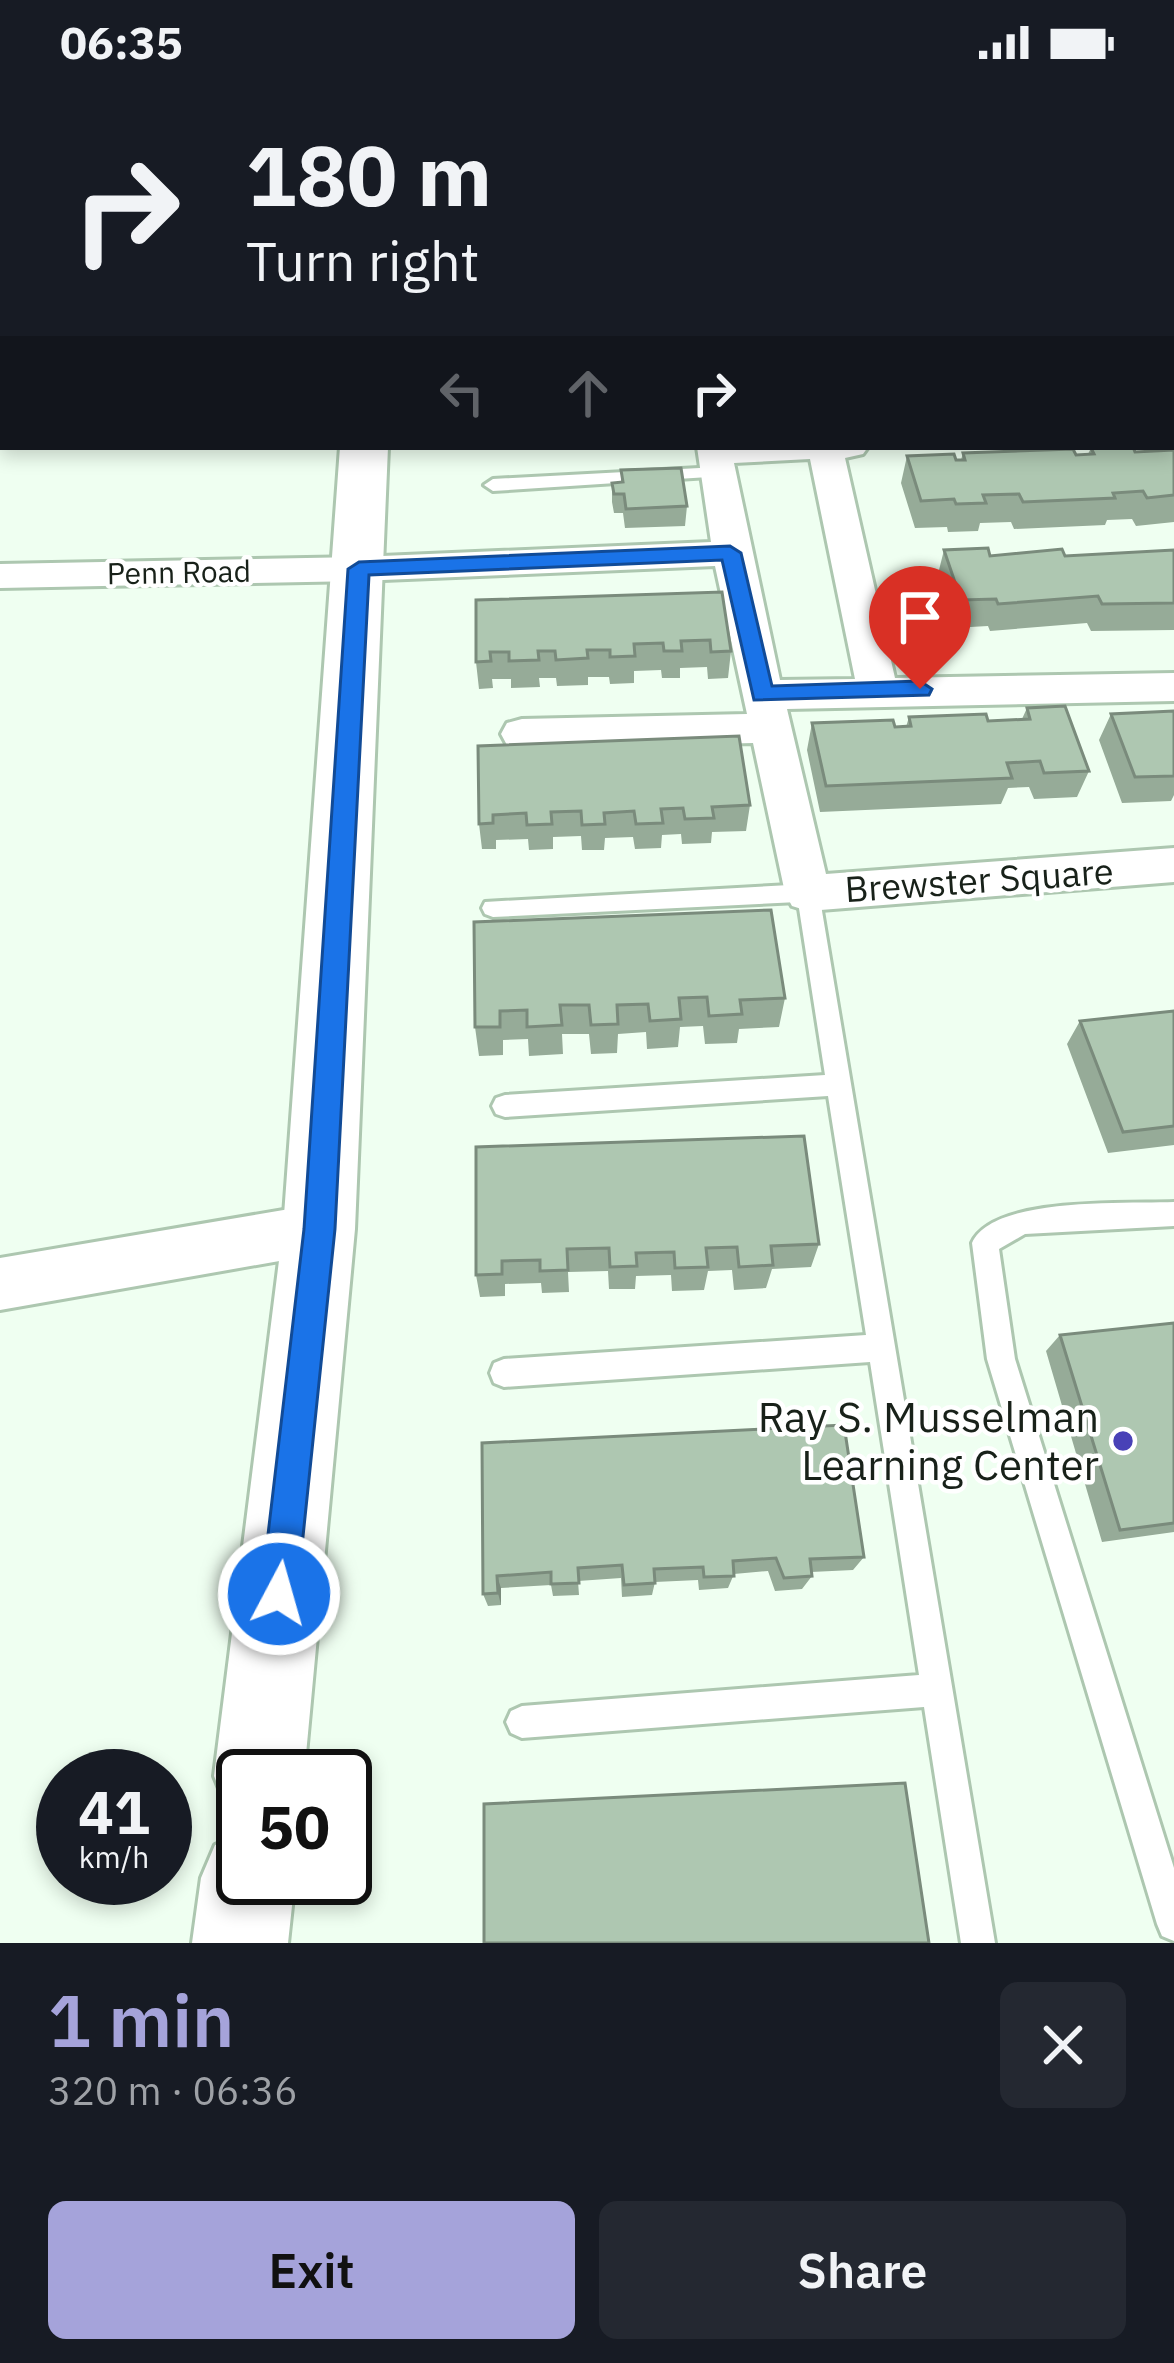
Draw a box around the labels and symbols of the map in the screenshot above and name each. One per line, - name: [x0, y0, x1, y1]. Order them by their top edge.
- street label: Penn Road: [107, 551, 251, 592]
- pin: [869, 566, 971, 689]
- street label: Brewster Square: [843, 847, 1115, 912]
- place label: Ray S. Musselman Learning Center: [758, 1389, 1099, 1492]
- marker: Ray S. Musselman Learning Center: [1110, 1428, 1136, 1454]
- position arrow: [216, 1531, 342, 1657]
- speed limit sign: 50: [216, 1749, 372, 1905]

